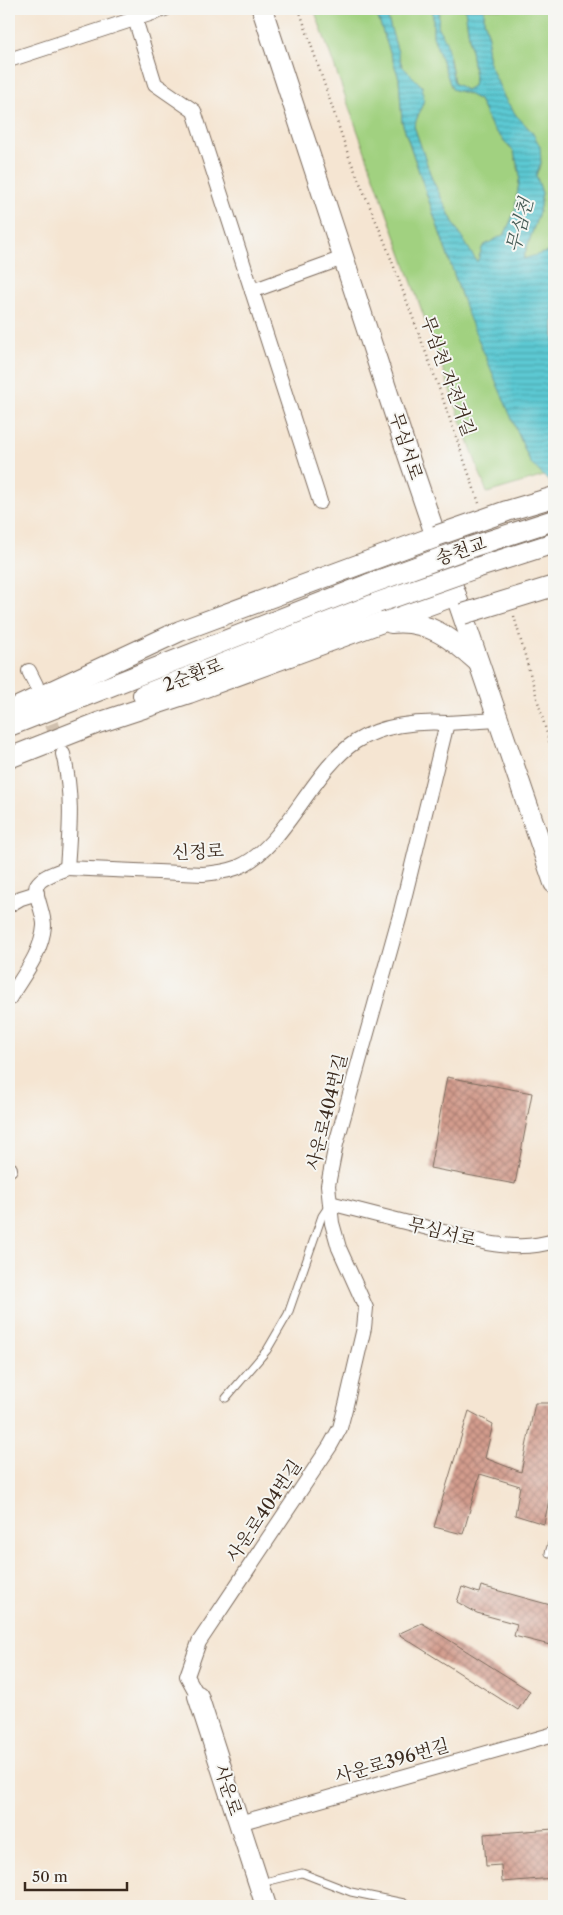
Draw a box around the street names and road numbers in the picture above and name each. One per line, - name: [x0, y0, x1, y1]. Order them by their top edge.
- street label: 무심천 자전거길: [416, 313, 480, 439]
- street label: 무심서로: [385, 410, 427, 482]
- street label: 송천교: [433, 532, 490, 570]
- street label: 2순환로: [160, 654, 226, 696]
- street label: 신정로: [171, 840, 225, 864]
- street label: 사운로404번길: [302, 1052, 352, 1172]
- street label: 무심서로: [406, 1213, 478, 1251]
- street label: 사운로404번길: [222, 1455, 306, 1567]
- street label: 사운로396번길: [332, 1734, 452, 1788]
- street label: 사운로: [209, 1762, 247, 1818]

